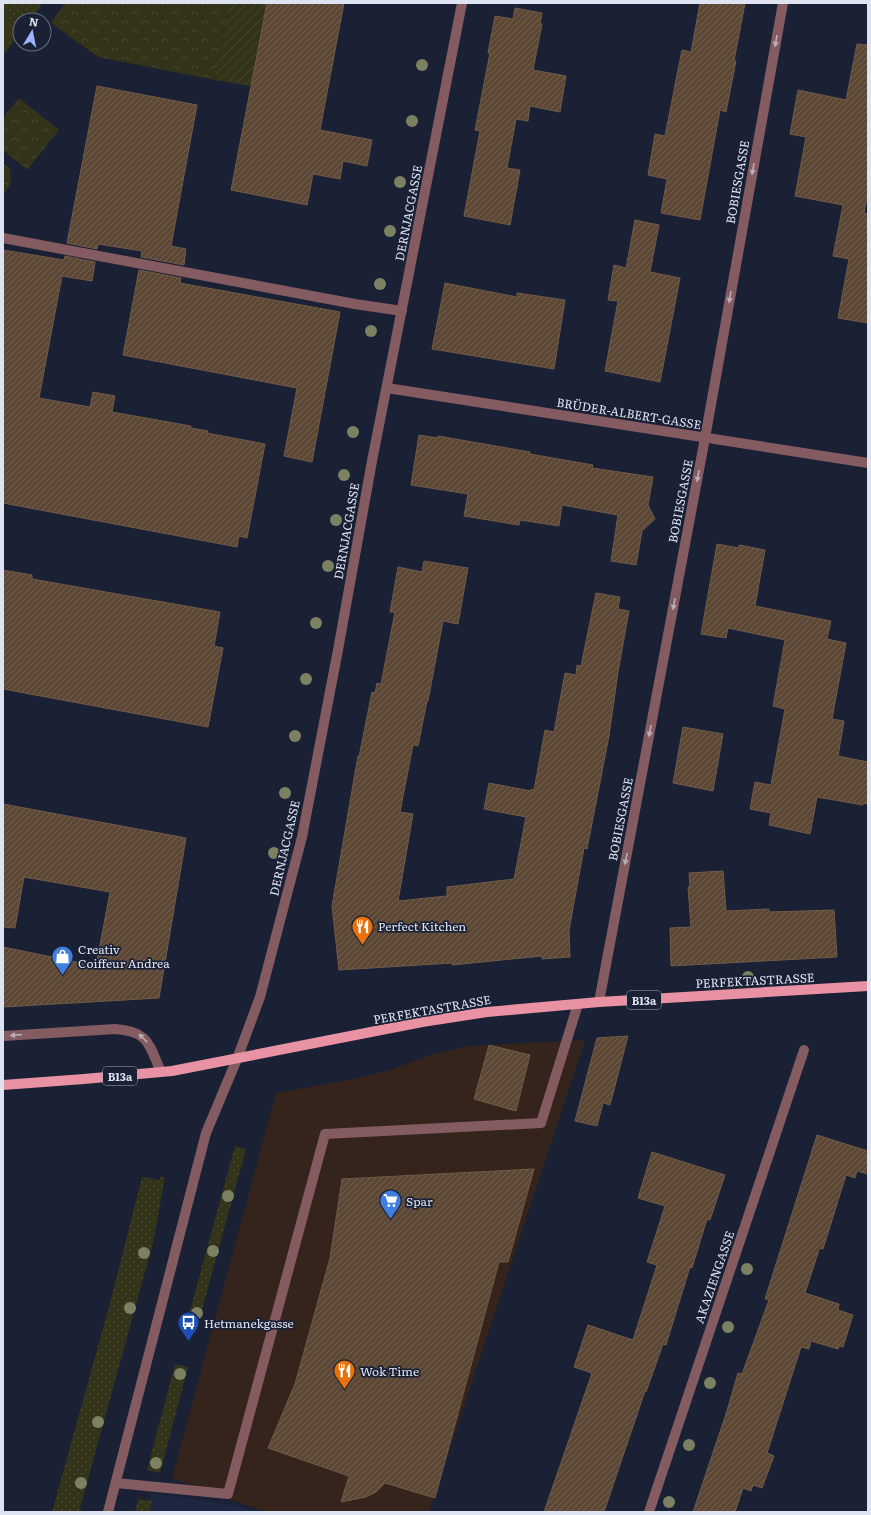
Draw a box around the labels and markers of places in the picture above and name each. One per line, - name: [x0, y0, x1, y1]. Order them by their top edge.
- restaurant icon: Perfect Kitchen: [349, 913, 375, 946]
- place label: Perfect Kitchen: [378, 917, 466, 935]
- place label: Creativ Coiffeur Andrea: [78, 940, 170, 972]
- shop icon: Creativ Coiffeur Andrea: [50, 943, 76, 976]
- supermarket icon: Spar: [377, 1188, 403, 1221]
- place label: Spar: [406, 1192, 433, 1210]
- bus stop icon: Hetmanekgasse: [176, 1310, 202, 1343]
- place label: Hetmanekgasse: [204, 1314, 294, 1332]
- restaurant icon: Wok Time: [331, 1358, 357, 1391]
- place label: Wok Time: [360, 1362, 419, 1380]

